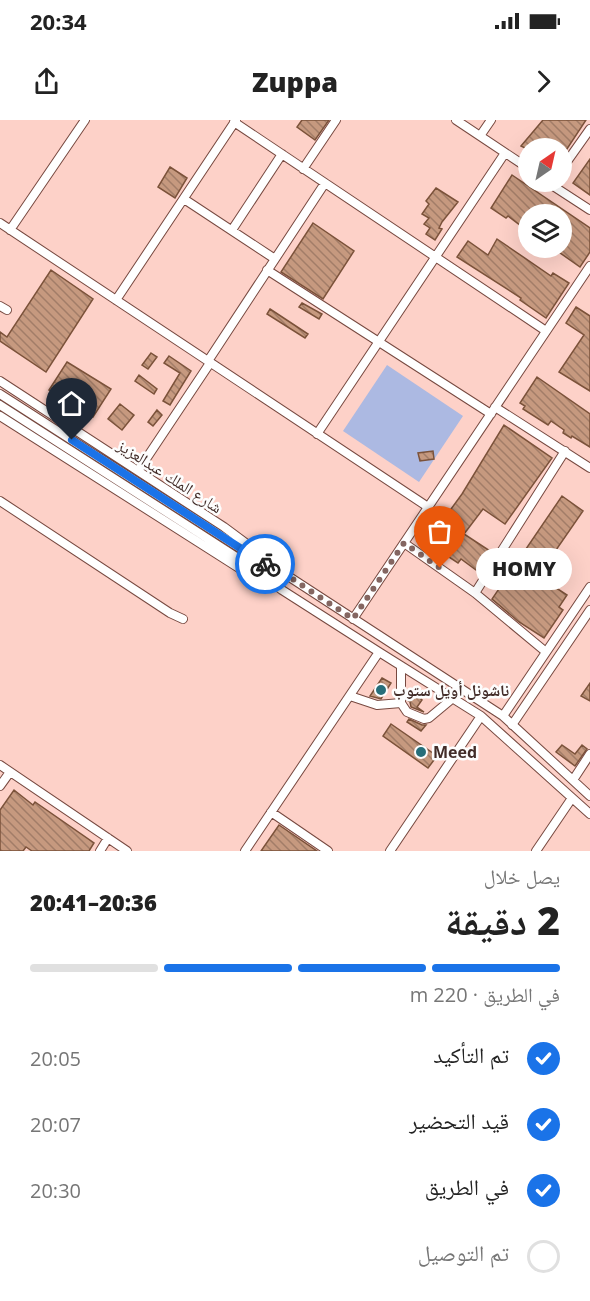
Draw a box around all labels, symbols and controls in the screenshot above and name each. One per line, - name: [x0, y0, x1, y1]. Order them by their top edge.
- text: 20:34: [30, 6, 87, 36]
- text: Zuppa: [252, 63, 338, 100]
- icon: share: [30, 65, 63, 98]
- icon: forward: [527, 65, 560, 98]
- north arrow: [518, 138, 572, 192]
- map controls: [518, 138, 572, 258]
- button: layers: [518, 204, 572, 258]
- pin: [46, 378, 97, 440]
- icon: home: [55, 387, 88, 420]
- street label: شارع الملك عبدالعزيز: [113, 433, 227, 518]
- pin: [414, 506, 465, 568]
- icon: bag: [423, 515, 456, 548]
- courier: [235, 534, 295, 594]
- callout: HOMY: [476, 547, 572, 589]
- icon: bike: [249, 548, 282, 581]
- text: HOMY: [492, 555, 556, 582]
- place label: ناشونل أويل ستوب: [393, 679, 509, 701]
- marker: ناشونل أويل ستوب: [374, 683, 388, 697]
- place label: Meed: [433, 741, 477, 763]
- marker: Meed: [414, 745, 428, 759]
- text: يصل خلال: [484, 863, 560, 890]
- text: 20:36–20:41: [30, 887, 157, 917]
- text: 2 دقيقة: [445, 893, 560, 946]
- text: في الطريق · 220 m: [410, 981, 560, 1008]
- text: تم التأكيد: [433, 1039, 509, 1069]
- icon: check: [527, 1042, 560, 1075]
- text: 20:05: [30, 1045, 81, 1072]
- text: قيد التحضير: [409, 1105, 509, 1135]
- icon: check: [527, 1108, 560, 1141]
- text: 20:07: [30, 1111, 81, 1138]
- text: في الطريق: [425, 1171, 509, 1201]
- icon: check: [527, 1174, 560, 1207]
- text: 20:30: [30, 1177, 81, 1204]
- text: تم التوصيل: [418, 1237, 509, 1267]

